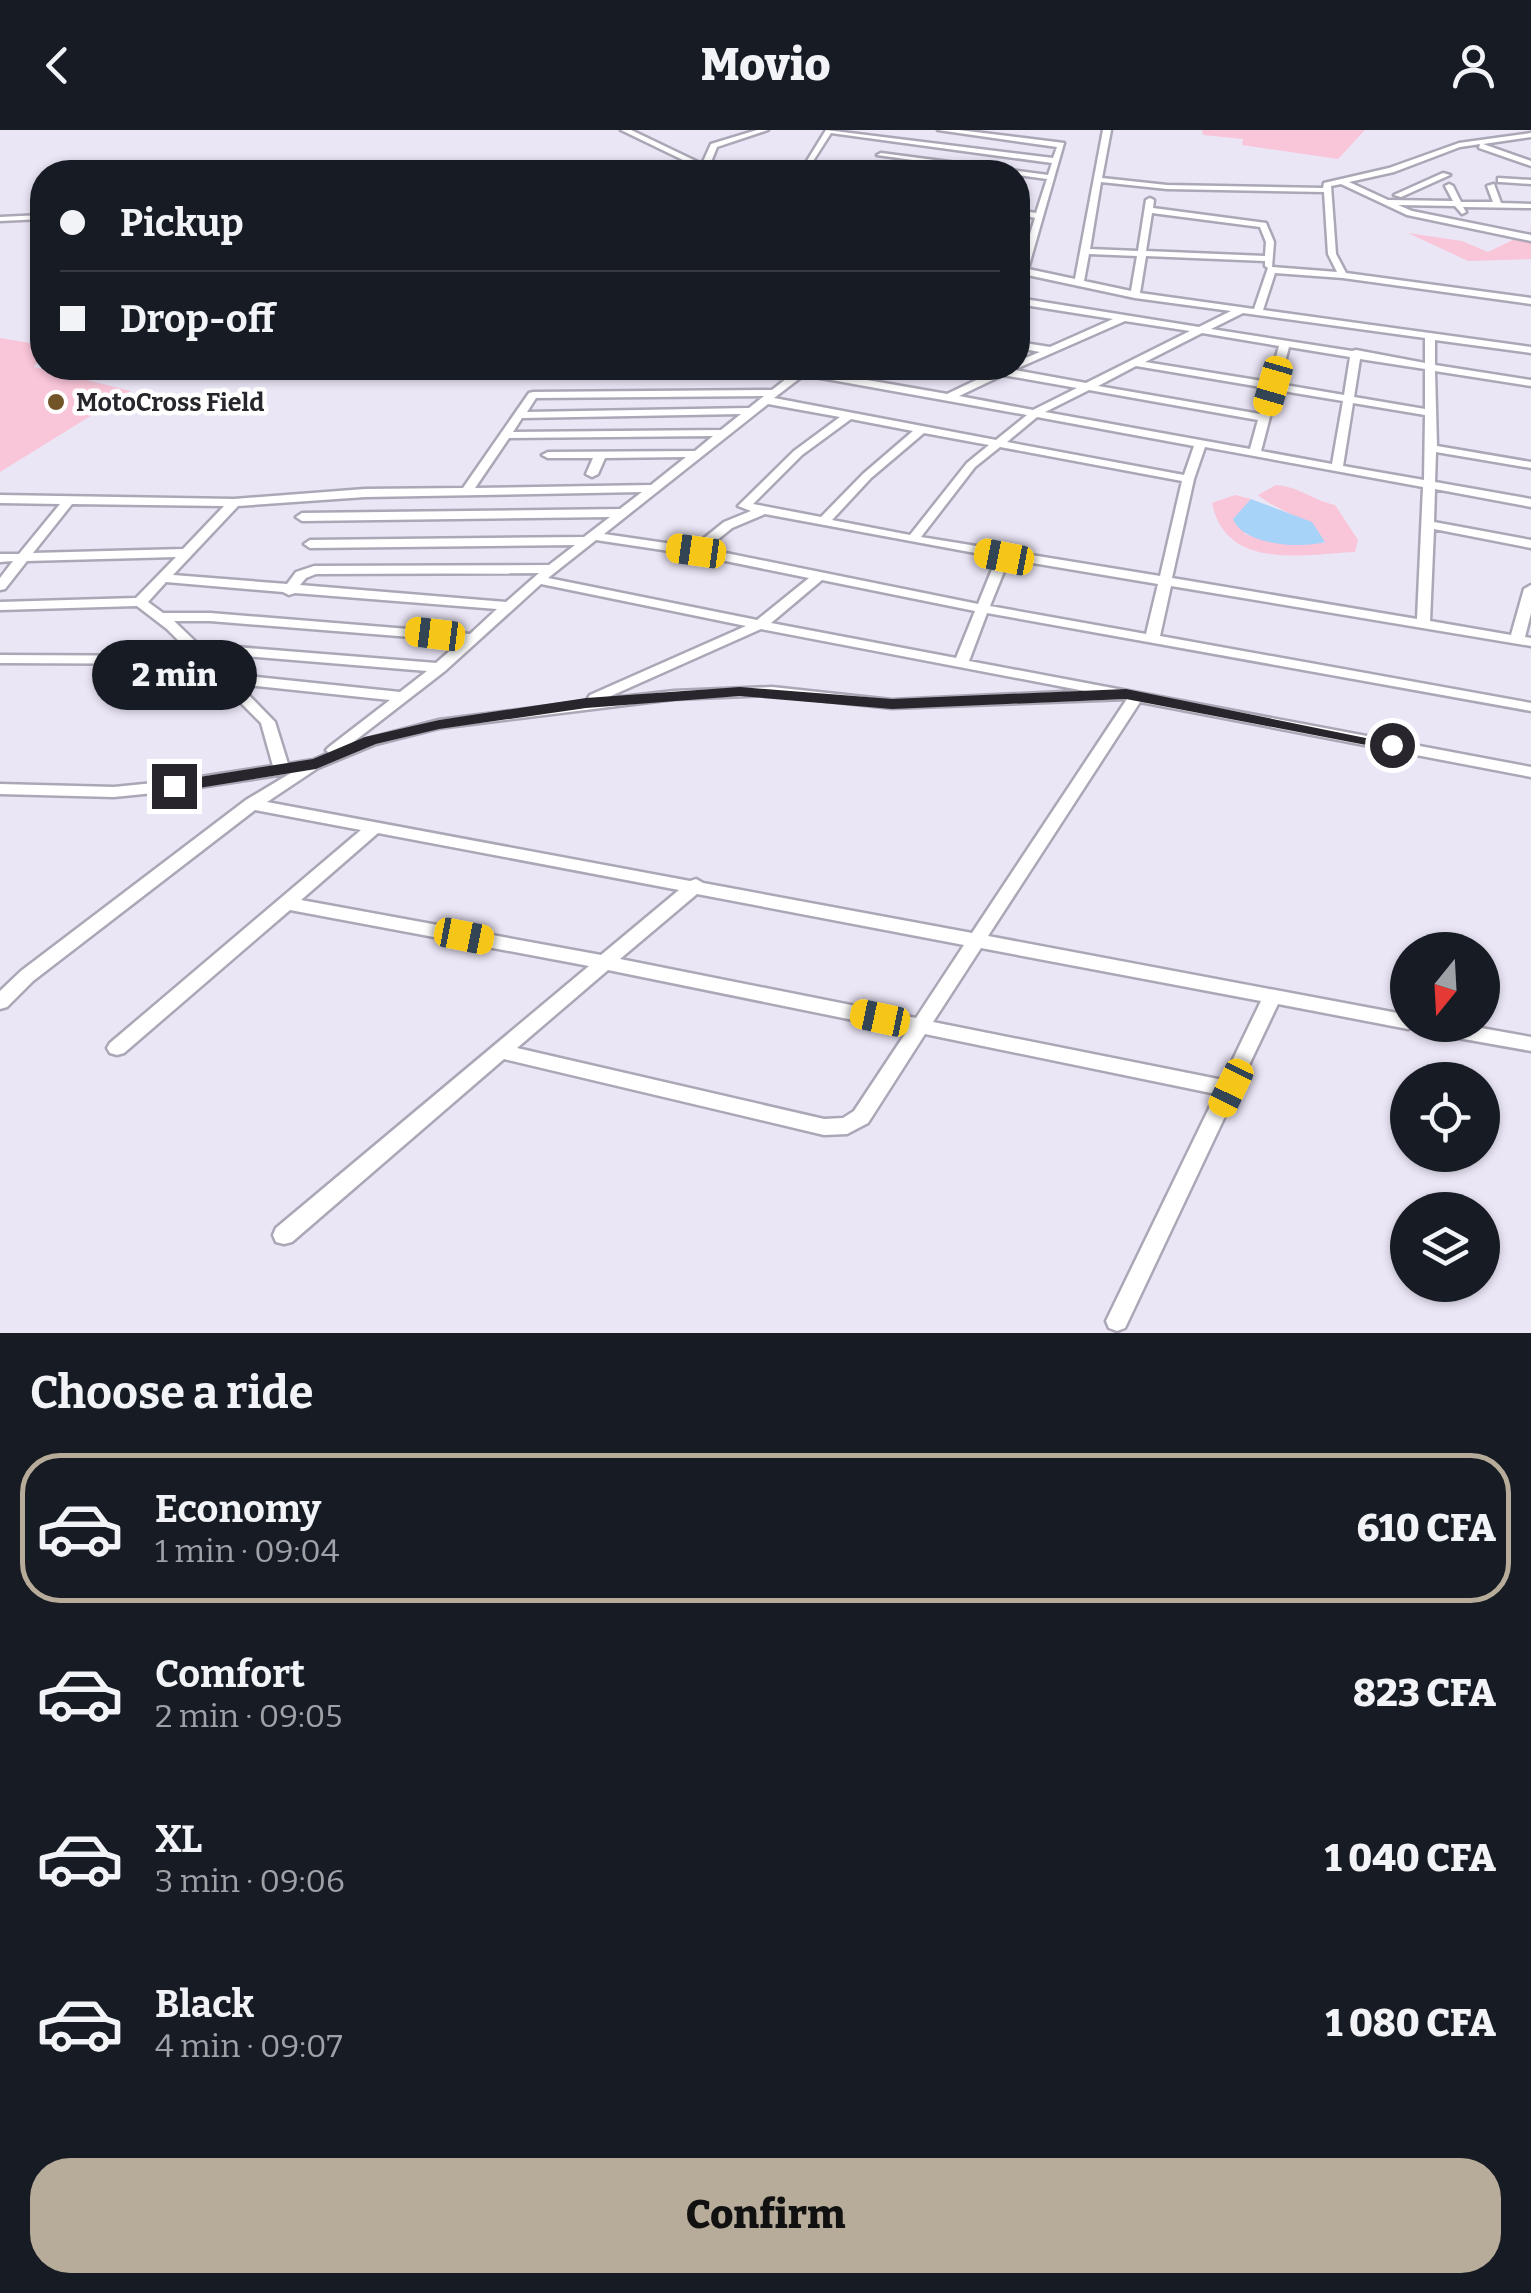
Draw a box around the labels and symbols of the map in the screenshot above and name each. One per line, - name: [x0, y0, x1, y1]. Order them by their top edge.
- car: [1250, 353, 1296, 419]
- place label: MotoCross Field: [76, 388, 264, 418]
- marker: MotoCross Field: [45, 391, 67, 413]
- car: [664, 532, 728, 570]
- car: [972, 537, 1036, 577]
- car: [403, 615, 467, 653]
- callout: 2 min: [91, 641, 256, 711]
- route start: [1370, 723, 1415, 768]
- route end: [152, 764, 197, 809]
- car: [432, 916, 496, 956]
- north arrow: [1390, 932, 1500, 1042]
- car: [848, 997, 912, 1039]
- car: [1204, 1054, 1258, 1122]

